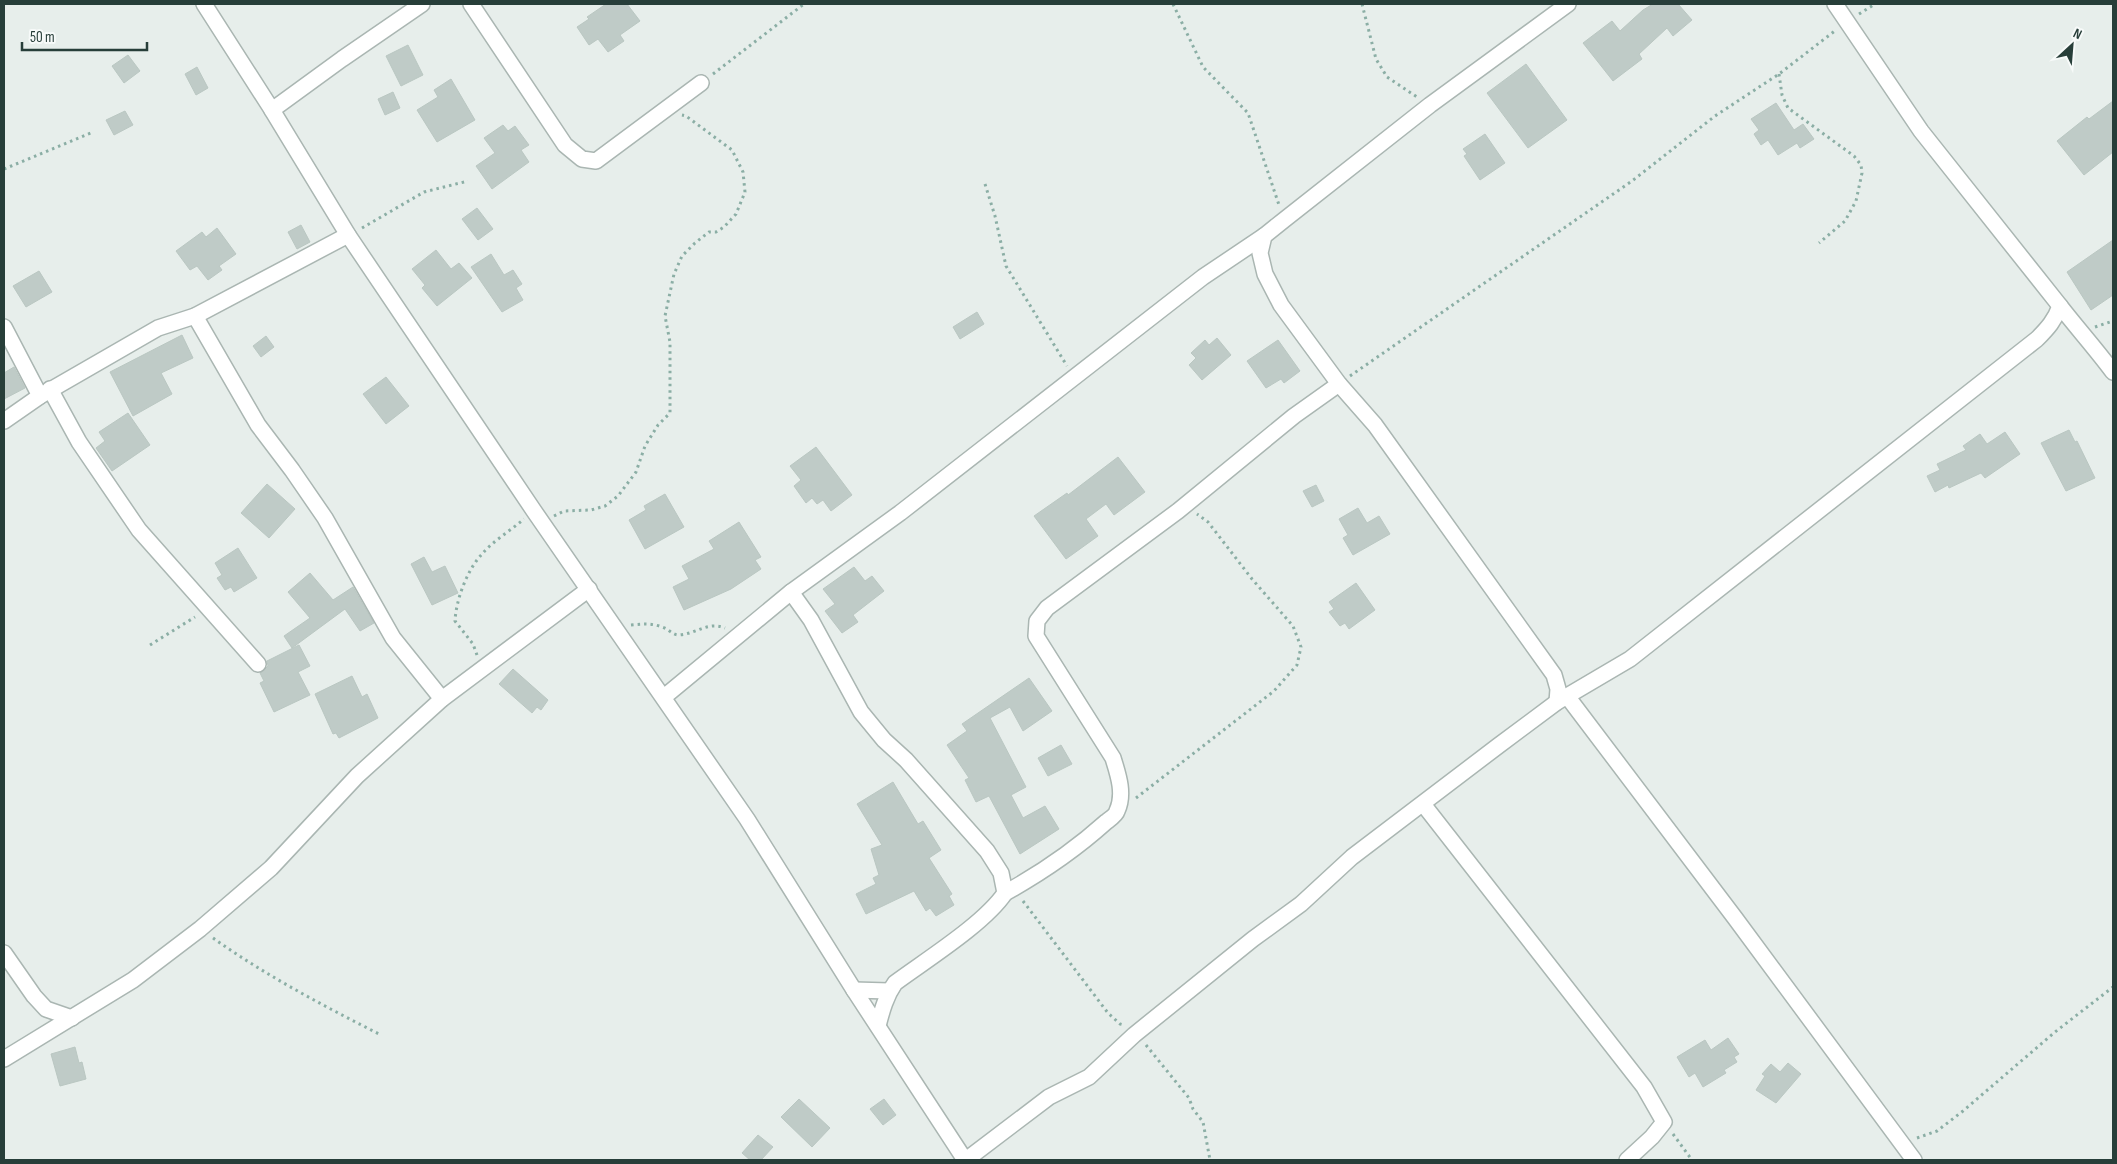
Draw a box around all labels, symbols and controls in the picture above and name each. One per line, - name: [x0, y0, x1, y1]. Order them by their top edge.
- scale bar: [22, 20, 148, 52]
- north arrow: [2047, 20, 2097, 70]
- text: N: [2070, 24, 2085, 43]
- text: 50 m: [30, 28, 55, 47]

